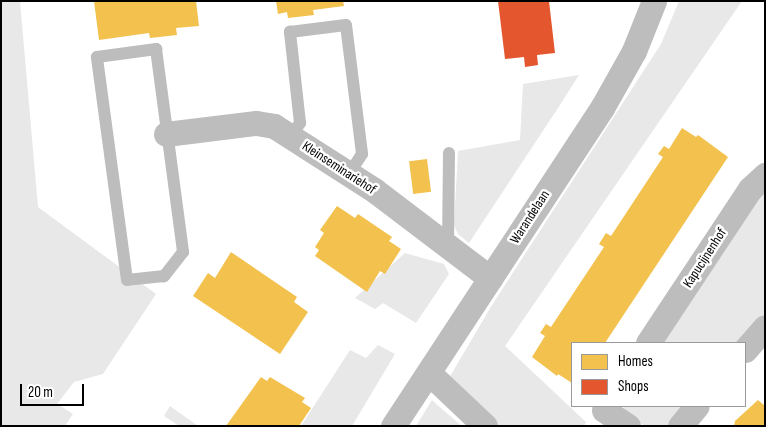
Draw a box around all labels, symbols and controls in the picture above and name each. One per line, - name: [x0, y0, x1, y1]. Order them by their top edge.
- street label: Kleinseminariehof: [299, 138, 379, 198]
- street label: Warandelaan: [507, 187, 553, 247]
- street label: Kapucijnenhof: [680, 225, 730, 291]
- legend: [571, 342, 746, 407]
- text: Homes: [618, 352, 653, 371]
- scale bar: [22, 374, 86, 406]
- text: Shops: [618, 377, 649, 396]
- text: 20 m: [28, 383, 53, 402]

